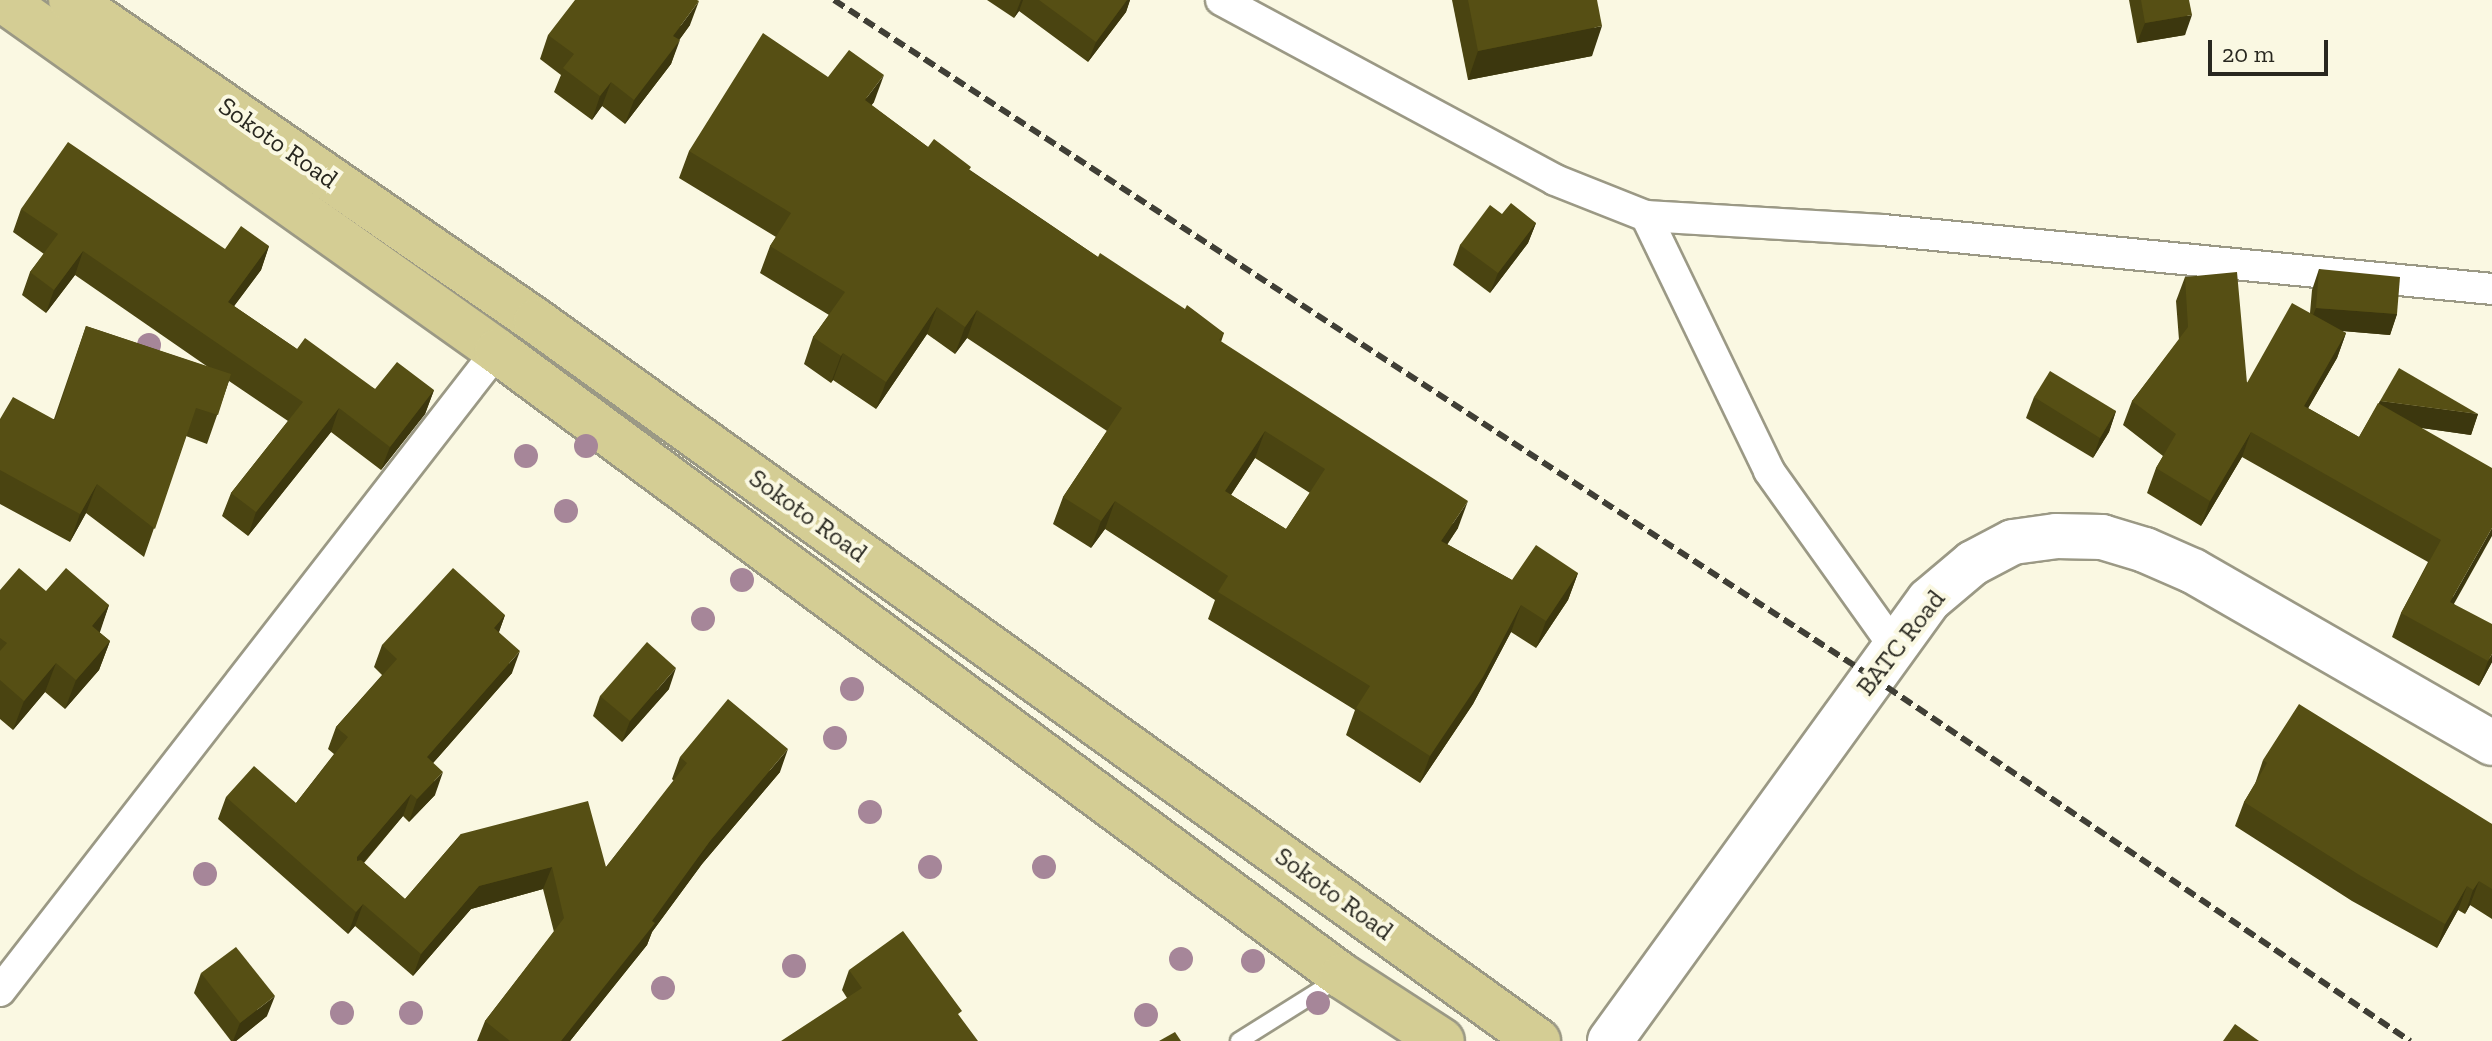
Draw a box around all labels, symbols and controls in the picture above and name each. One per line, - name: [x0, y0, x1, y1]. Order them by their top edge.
- scale bar: [2212, 24, 2332, 74]
- text: 20 m: [2222, 39, 2274, 68]
- street label: Sokoto Road: [212, 91, 344, 195]
- street label: Sokoto Road: [743, 463, 873, 569]
- street label: BATC Road: [1850, 584, 1952, 702]
- street label: Sokoto Road: [1269, 841, 1399, 947]

